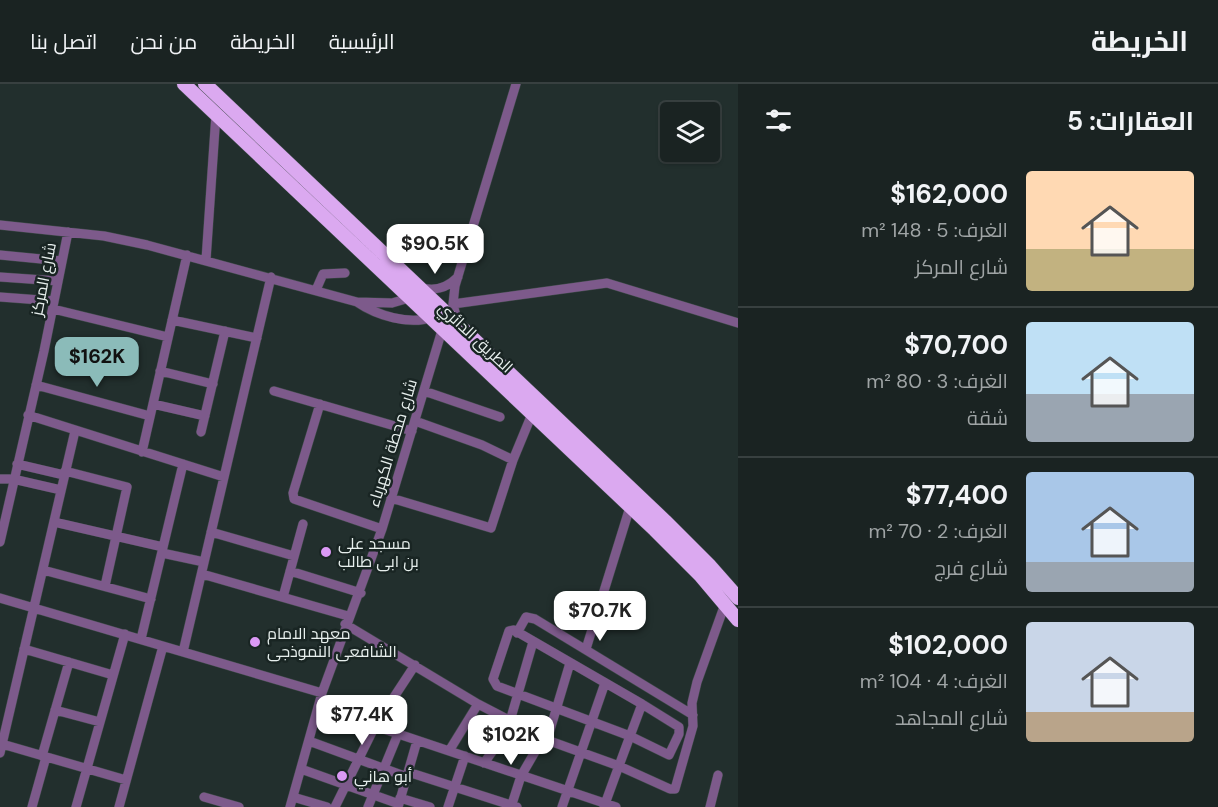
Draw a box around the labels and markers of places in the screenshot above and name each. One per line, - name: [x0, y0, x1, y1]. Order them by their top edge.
- pin: $90.5K: [386, 224, 484, 275]
- pin: $162K: [55, 337, 139, 388]
- place label: مسجد على بن ابى طالب: [338, 533, 419, 572]
- marker: مسجد على بن ابى طالب: [319, 545, 333, 559]
- pin: $70.7K: [551, 591, 649, 642]
- place label: معهد الامام الشافعى النموذجى: [267, 623, 397, 662]
- marker: معهد الامام الشافعى النموذجى: [248, 635, 262, 649]
- pin: $77.4K: [313, 695, 411, 746]
- pin: $102K: [469, 715, 553, 766]
- place label: أبو هاني: [354, 766, 412, 790]
- marker: أبو هاني: [335, 769, 349, 783]

